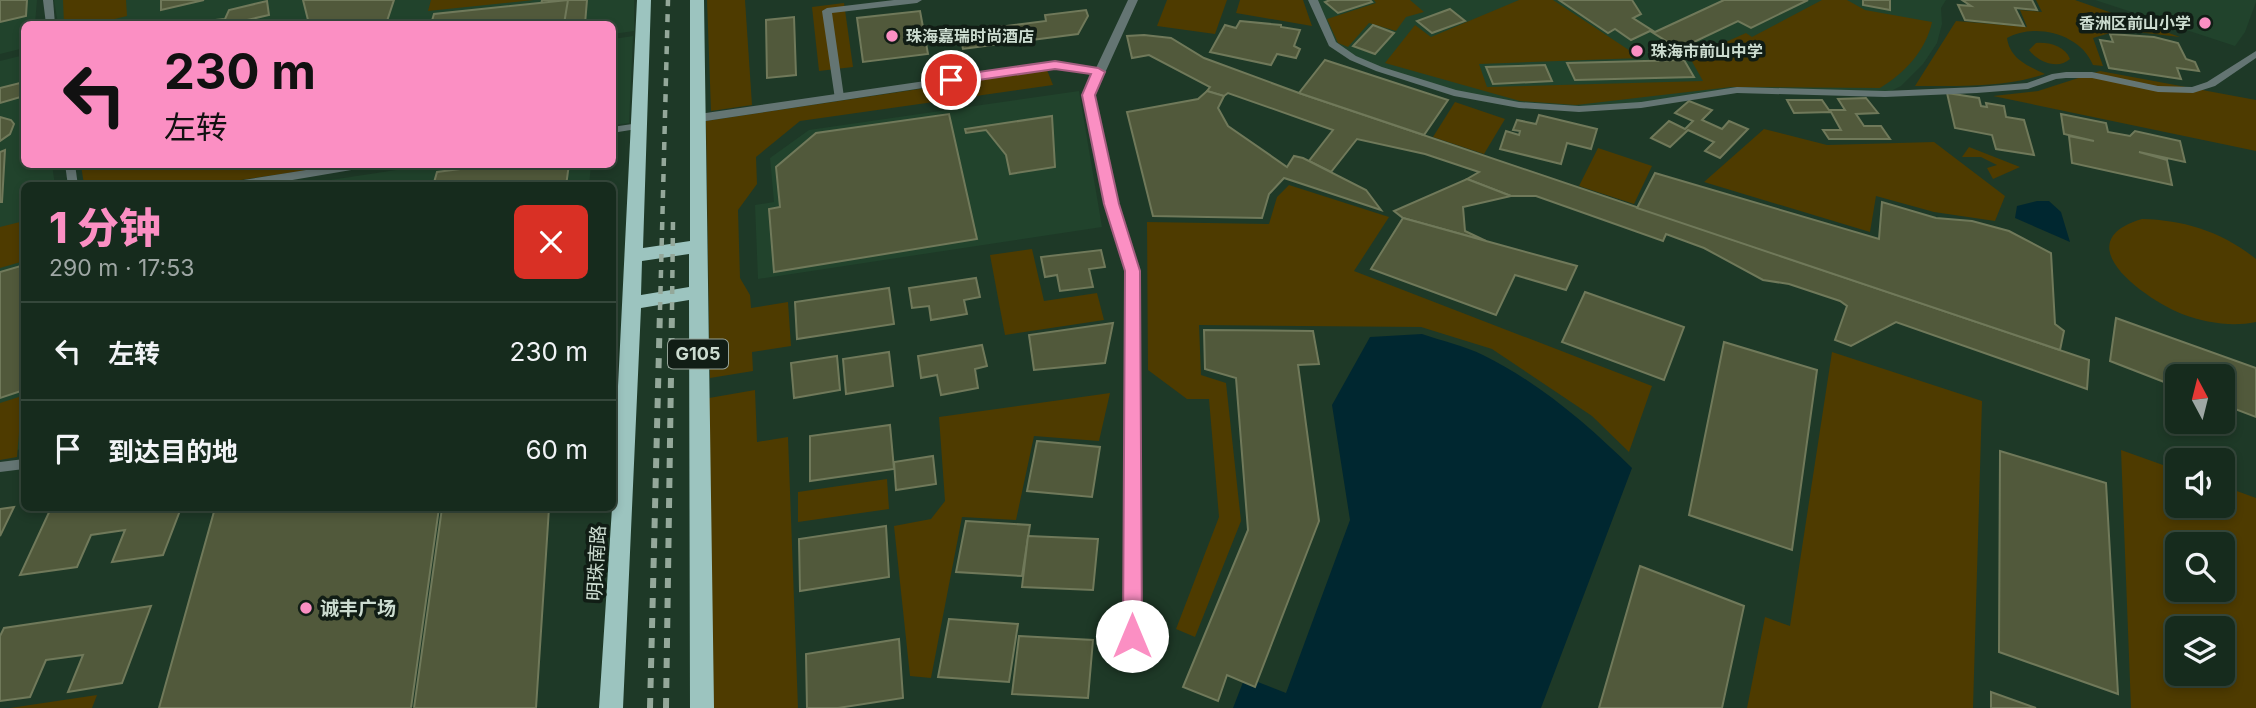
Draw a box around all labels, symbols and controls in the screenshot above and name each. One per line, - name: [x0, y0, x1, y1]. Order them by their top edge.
- place label: 香洲区前山小学: [2079, 13, 2191, 33]
- marker: 香洲区前山小学: [2197, 15, 2213, 31]
- place label: 珠海嘉瑞时尚酒店: [906, 26, 1034, 46]
- marker: 珠海嘉瑞时尚酒店: [884, 28, 900, 44]
- place label: 珠海市前山中学: [1651, 41, 1763, 61]
- text: 230 m: [164, 42, 316, 101]
- marker: 珠海市前山中学: [1629, 43, 1645, 59]
- icon: left: [49, 49, 140, 140]
- pin: [921, 50, 981, 110]
- icon: arrive: [932, 61, 970, 99]
- text: 左转: [164, 108, 228, 147]
- text: 1 分钟: [49, 202, 161, 253]
- button: close: [514, 205, 588, 279]
- text: 290 m · 17:53: [49, 254, 194, 282]
- icon: left: [49, 332, 87, 370]
- text: 230 m: [510, 336, 588, 367]
- text: 左转: [108, 338, 160, 369]
- road number: G105: [668, 340, 728, 368]
- north arrow: [2165, 364, 2235, 434]
- map controls: [2165, 364, 2235, 686]
- icon: arrive: [49, 430, 87, 468]
- text: 60 m: [525, 434, 588, 465]
- text: 到达目的地: [108, 436, 238, 467]
- button: sound: [2165, 448, 2235, 518]
- street label: 明珠南路: [583, 524, 610, 602]
- button: search: [2165, 532, 2235, 602]
- place label: 诚丰广场: [320, 597, 396, 620]
- position arrow: [1095, 599, 1169, 673]
- marker: 诚丰广场: [298, 600, 314, 616]
- button: layers: [2165, 616, 2235, 686]

